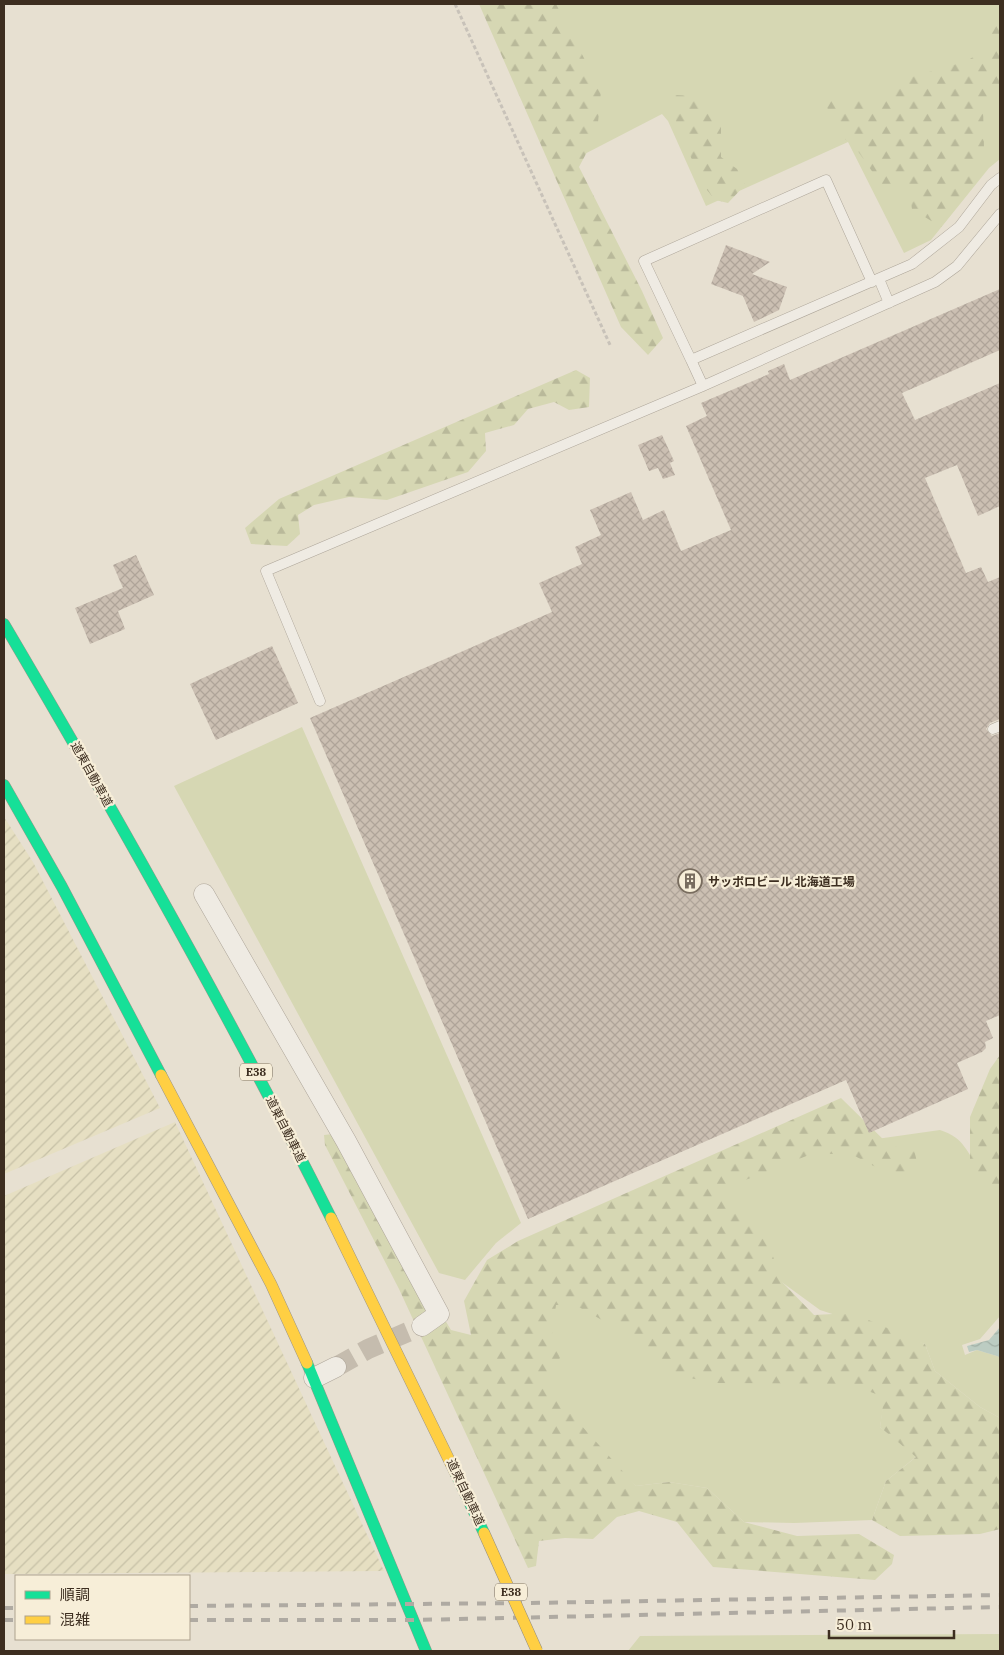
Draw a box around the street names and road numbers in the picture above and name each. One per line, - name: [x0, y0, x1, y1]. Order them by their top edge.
- street label: 道東自動車道: [68, 739, 116, 809]
- road number: E38: [240, 1064, 272, 1080]
- street label: 道東自動車道: [263, 1094, 309, 1164]
- street label: 道東自動車道: [444, 1456, 488, 1528]
- road number: E38: [495, 1584, 527, 1600]

